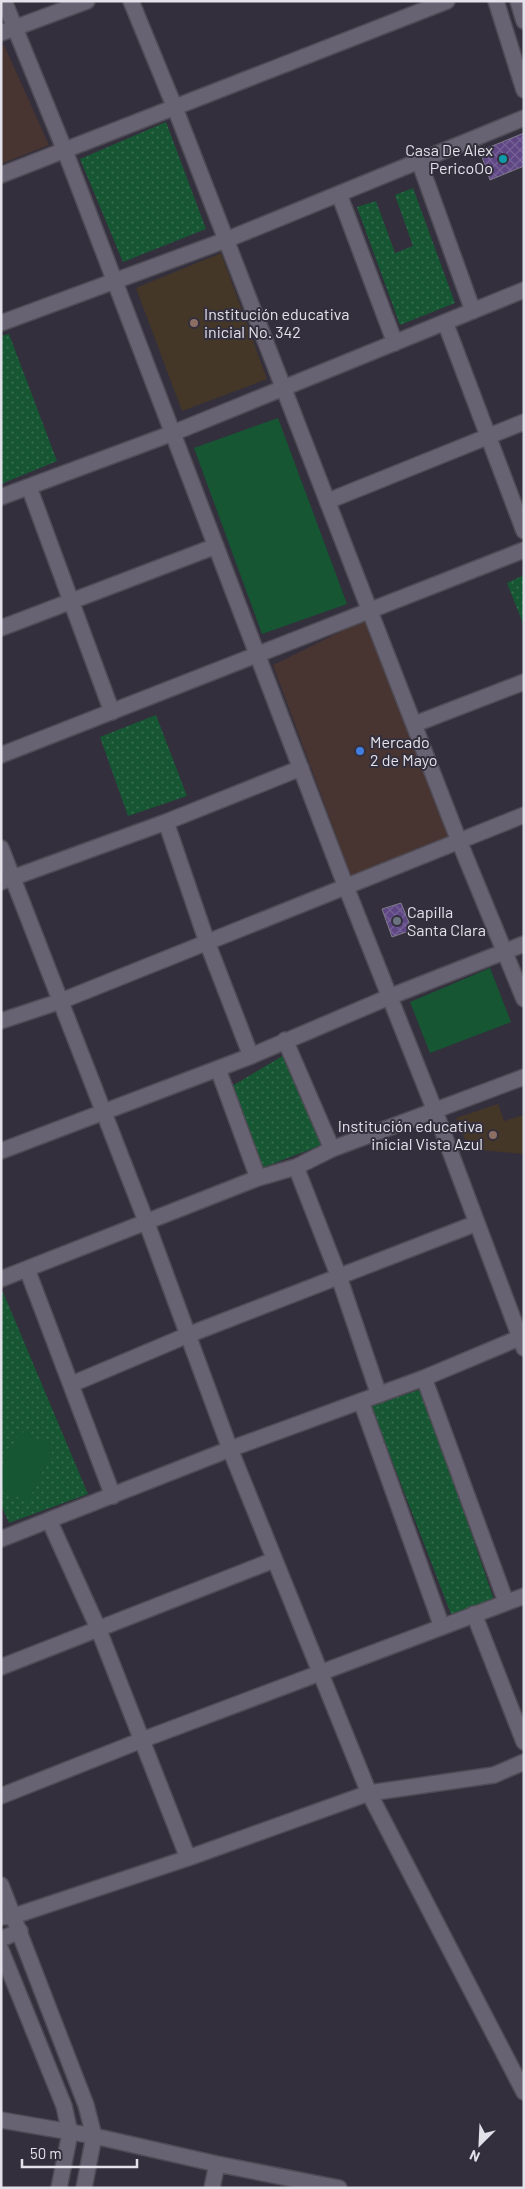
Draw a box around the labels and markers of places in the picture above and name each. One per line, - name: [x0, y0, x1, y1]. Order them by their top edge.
- place label: Casa De Alex PericoOo: [405, 140, 493, 177]
- marker: Casa De Alex PericoOo: [497, 153, 509, 165]
- place label: Institución educativa inicial No. 342: [204, 304, 349, 341]
- marker: Institución educativa inicial No. 342: [188, 317, 200, 329]
- place label: Mercado 2 de Mayo: [370, 732, 438, 769]
- marker: Mercado 2 de Mayo: [354, 745, 366, 757]
- place label: Capilla Santa Clara: [407, 902, 486, 939]
- marker: Capilla Santa Clara: [391, 915, 403, 927]
- place label: Institución educativa inicial Vista Azul: [338, 1116, 483, 1153]
- marker: Institución educativa inicial Vista Azul: [487, 1129, 499, 1141]

